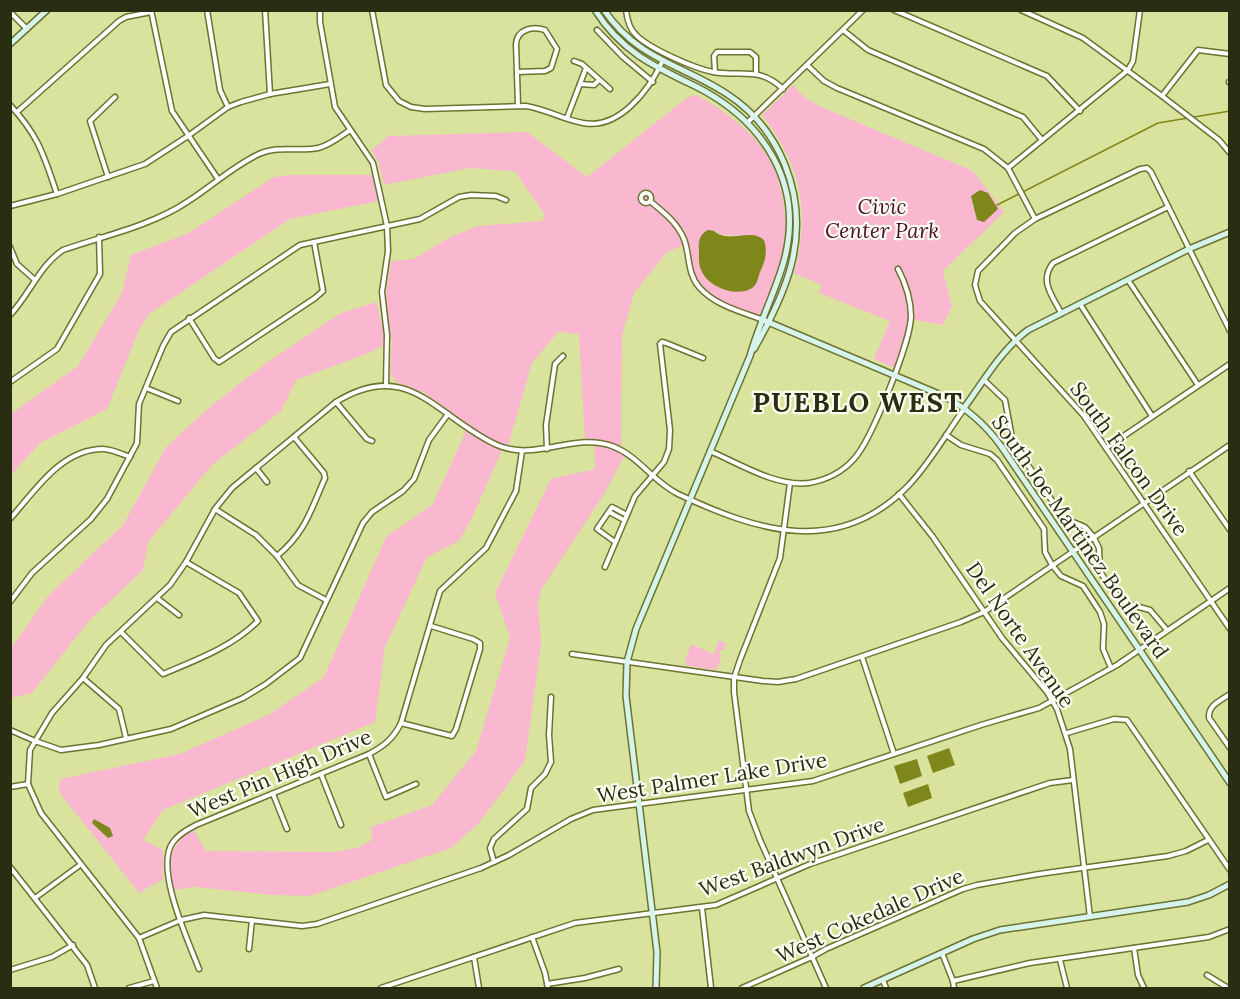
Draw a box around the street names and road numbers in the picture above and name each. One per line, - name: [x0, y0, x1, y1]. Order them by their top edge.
- street label: South Falcon Drive: [1064, 376, 1194, 541]
- street label: South Joe Martinez Boulevard: [986, 410, 1175, 664]
- street label: Del Norte Avenue: [960, 557, 1081, 713]
- street label: West Pin High Drive: [184, 723, 376, 824]
- street label: West Palmer Lake Drive: [595, 746, 829, 809]
- street label: West Baldwyn Drive: [695, 810, 888, 903]
- street label: West Cokedale Drive: [772, 862, 968, 969]

